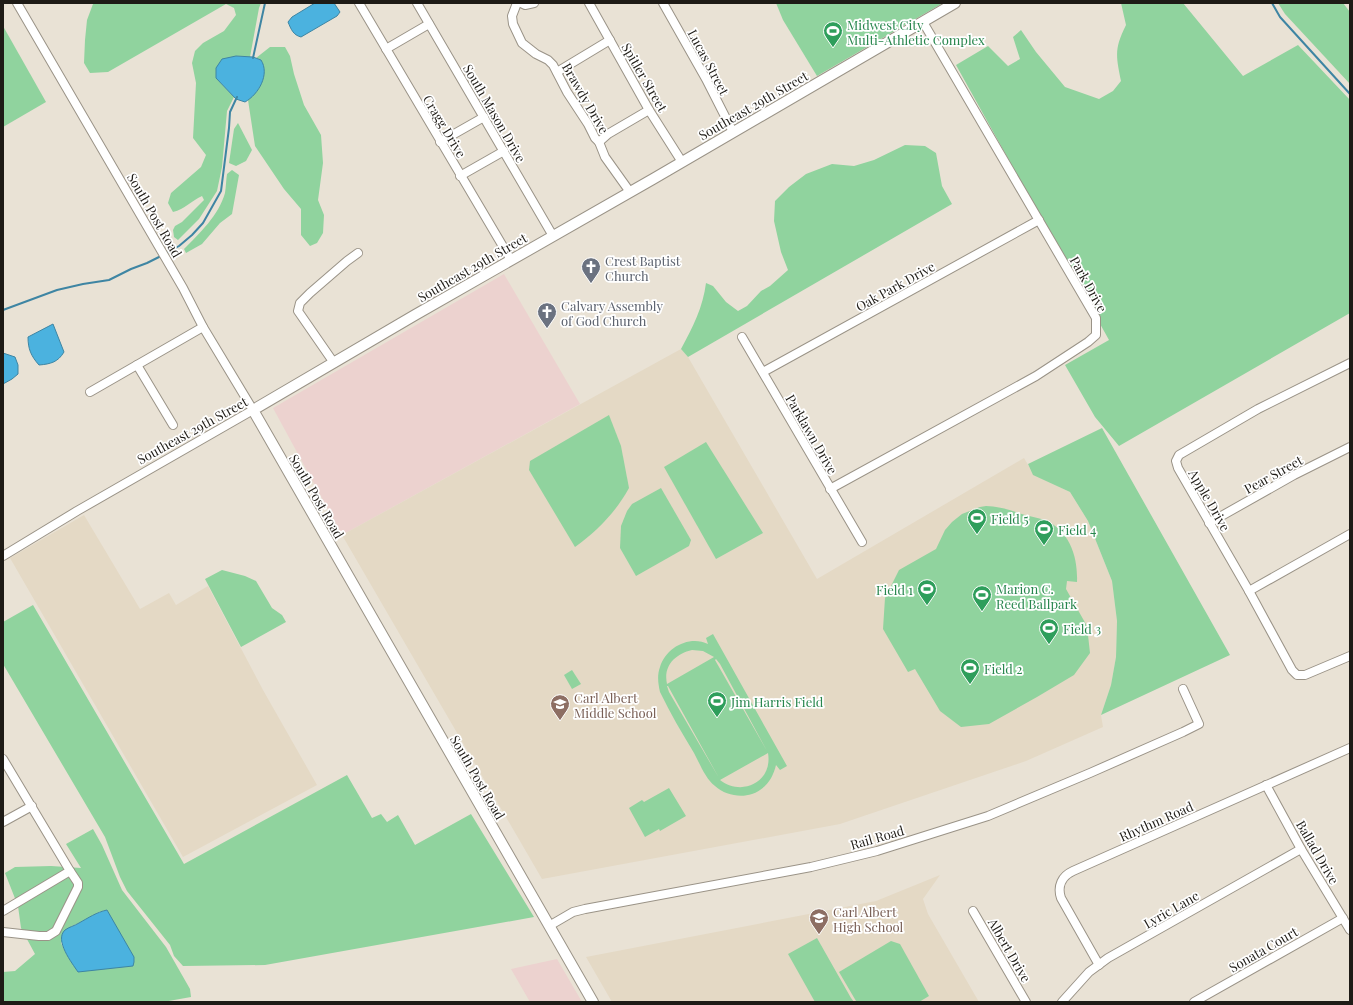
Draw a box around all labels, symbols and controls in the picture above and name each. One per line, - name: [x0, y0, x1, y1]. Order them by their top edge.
- place label: Midwest City Multi-Athletic Complex: [847, 16, 985, 48]
- sports icon: Midwest City Multi-Athletic Complex: [822, 20, 844, 48]
- street label: Lucas Street: [685, 26, 734, 98]
- street label: Spitler Street: [618, 39, 672, 115]
- street label: Brawdy Drive: [559, 60, 613, 137]
- street label: South Mason Drive: [460, 61, 530, 166]
- street label: Southeast 29th Street: [695, 67, 811, 143]
- street label: Cragg Drive: [420, 92, 471, 161]
- street label: South Post Road: [124, 170, 186, 261]
- street label: Southeast 29th Street: [414, 229, 530, 305]
- place label: Crest Baptist Church: [605, 252, 681, 284]
- street label: Park Drive: [1067, 253, 1112, 315]
- church icon: Crest Baptist Church: [580, 256, 602, 284]
- street label: Oak Park Drive: [852, 257, 938, 315]
- place label: Calvary Assembly of God Church: [561, 297, 664, 329]
- church icon: Calvary Assembly of God Church: [536, 301, 558, 329]
- street label: Parklawn Drive: [782, 391, 842, 477]
- street label: Southeast 29th Street: [134, 392, 251, 467]
- street label: South Post Road: [286, 451, 348, 542]
- street label: Pear Street: [1241, 451, 1306, 497]
- street label: Apple Drive: [1185, 465, 1235, 534]
- sports icon: Field 5: [966, 507, 988, 535]
- place label: Field 5: [991, 510, 1029, 527]
- sports icon: Field 4: [1033, 518, 1055, 546]
- place label: Field 4: [1058, 521, 1096, 538]
- sports icon: Field 1: [916, 578, 938, 606]
- place label: Marion C. Reed Ballpark: [996, 580, 1078, 612]
- place label: Field 1: [876, 581, 913, 598]
- sports icon: Marion C. Reed Ballpark: [971, 584, 993, 612]
- sports icon: Field 3: [1038, 617, 1060, 645]
- place label: Field 3: [1063, 620, 1101, 637]
- sports icon: Field 2: [959, 657, 981, 685]
- place label: Field 2: [984, 660, 1022, 677]
- place label: Carl Albert Middle School: [574, 689, 657, 721]
- sports icon: Jim Harris Field: [706, 690, 728, 718]
- school or university icon: Carl Albert Middle School: [549, 693, 571, 721]
- place label: Jim Harris Field: [730, 693, 824, 710]
- street label: South Post Road: [447, 732, 509, 823]
- street label: Rhythm Road: [1116, 797, 1196, 845]
- street label: Ballad Drive: [1293, 817, 1343, 887]
- street label: Rail Road: [848, 821, 906, 853]
- street label: Lyric Lane: [1140, 886, 1202, 932]
- place label: Carl Albert High School: [833, 903, 903, 935]
- school or university icon: Carl Albert High School: [808, 907, 830, 935]
- street label: Albert Drive: [984, 914, 1035, 985]
- street label: Sonata Court: [1226, 922, 1301, 975]

